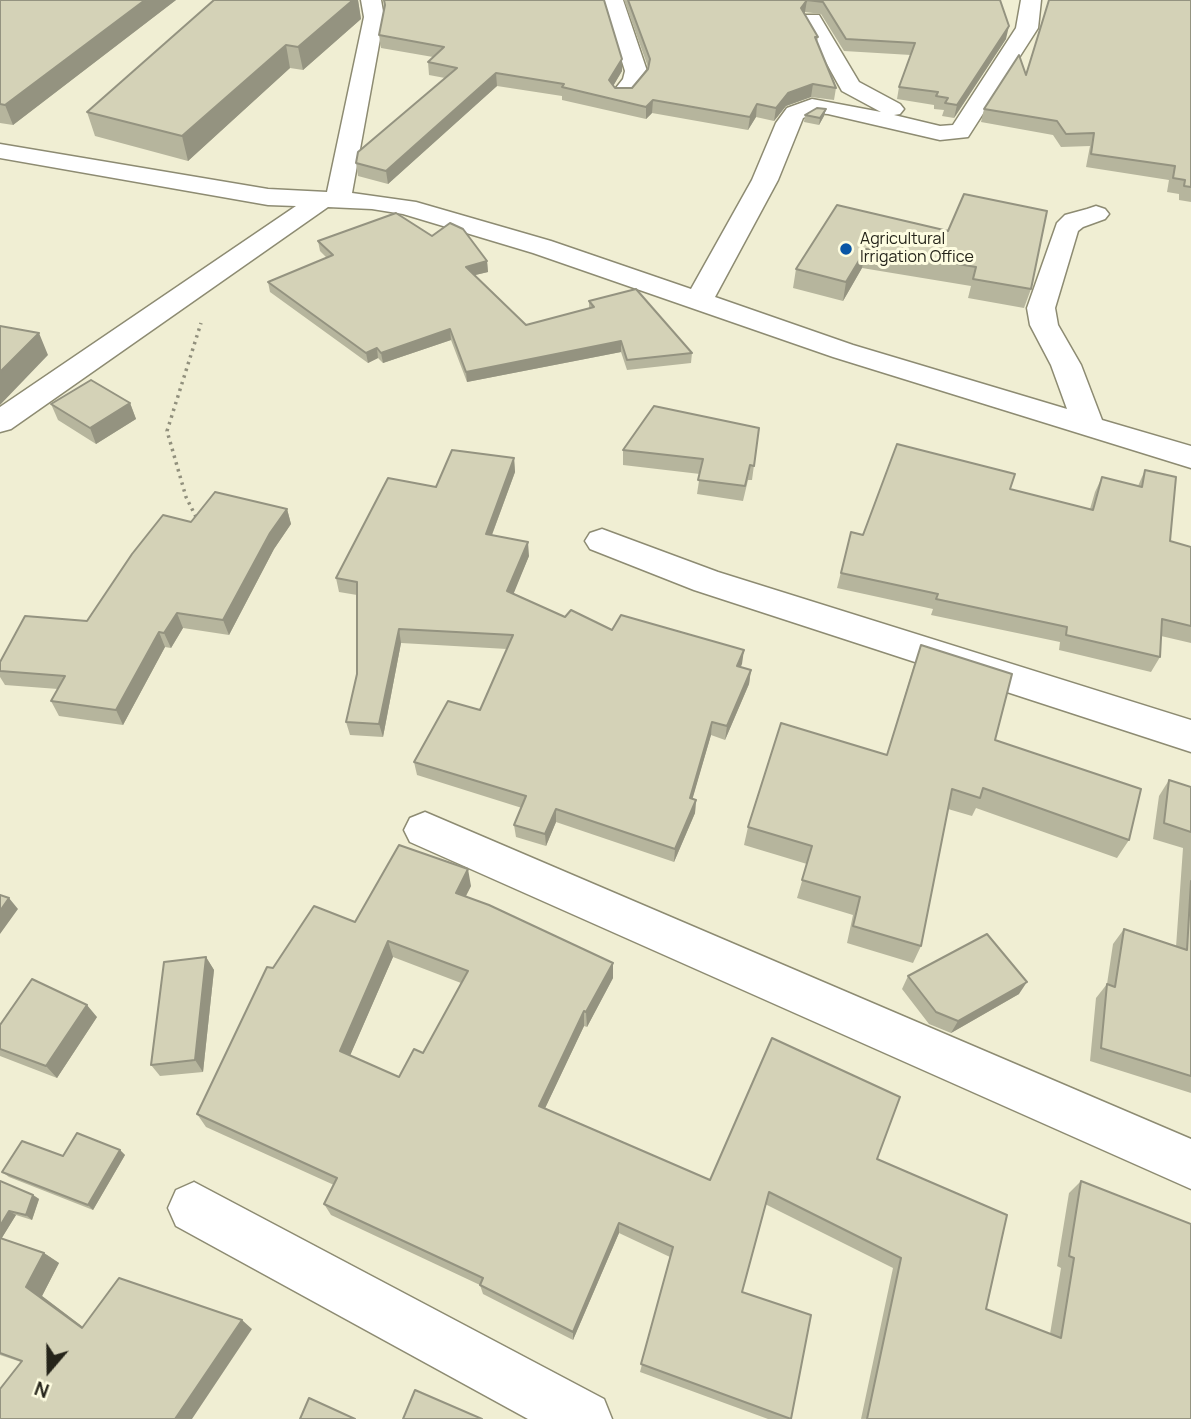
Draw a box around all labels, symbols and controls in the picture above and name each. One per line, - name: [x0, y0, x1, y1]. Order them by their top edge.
- place label: Agricultural Irrigation Office: [860, 230, 974, 268]
- marker: Agricultural Irrigation Office: [838, 241, 854, 257]
- north arrow: [14, 1335, 84, 1405]
- text: N: [31, 1375, 53, 1404]

